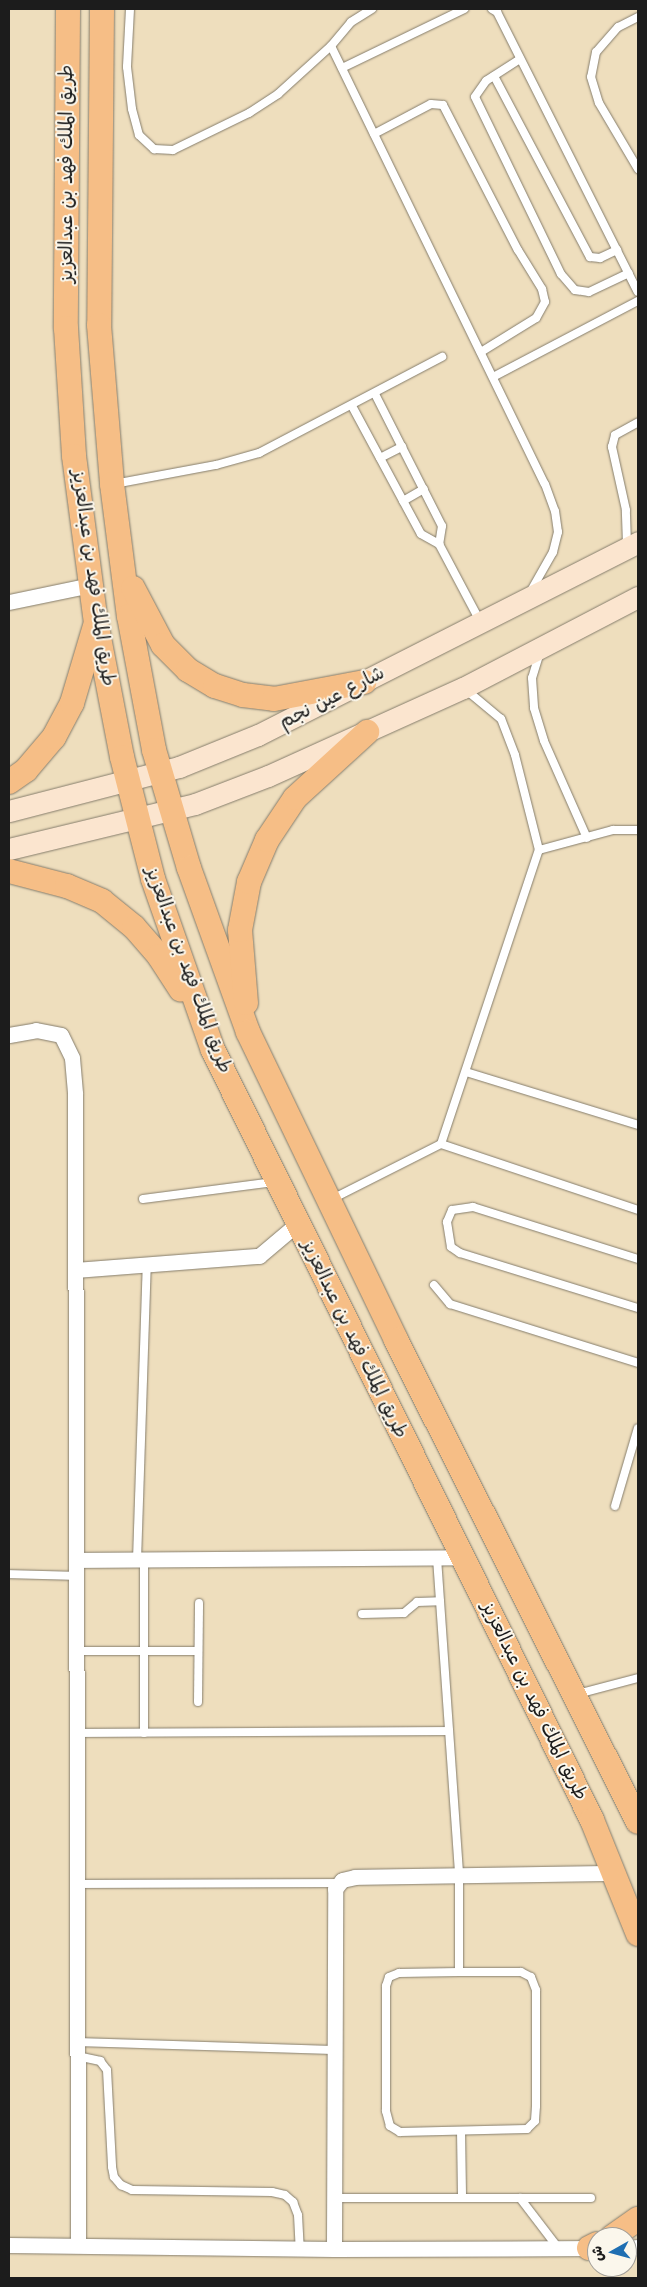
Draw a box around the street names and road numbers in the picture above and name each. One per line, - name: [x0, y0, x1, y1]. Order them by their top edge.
- street label: طريق الملك فهد بن عبدالعزيز: [56, 65, 78, 283]
- street label: طريق الملك فهد بن عبدالعزيز: [67, 468, 119, 688]
- street label: شارع عين نجم: [276, 662, 388, 734]
- street label: طريق الملك فهد بن عبدالعزيز: [140, 864, 236, 1076]
- street label: طريق الملك فهد بن عبدالعزيز: [296, 1236, 412, 1442]
- street label: طريق الملك فهد بن عبدالعزيز: [476, 1598, 592, 1804]

